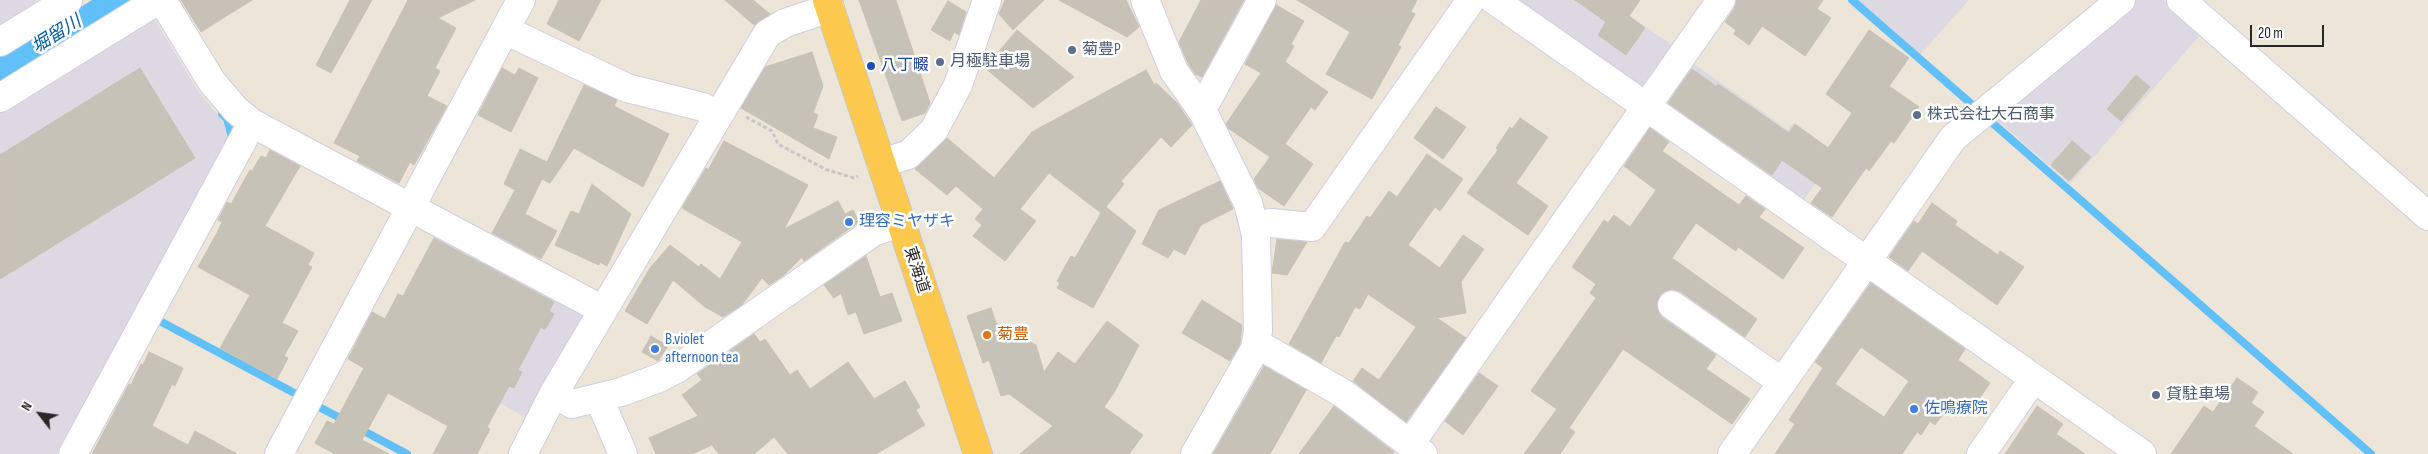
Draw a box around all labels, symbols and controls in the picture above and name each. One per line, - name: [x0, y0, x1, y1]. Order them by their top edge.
- water label: 堀留川: [28, 12, 86, 58]
- scale bar: [2253, 15, 2327, 47]
- text: 20 m: [2258, 24, 2283, 43]
- place label: 菊豊P: [1082, 40, 1121, 60]
- marker: 菊豊P: [1066, 44, 1078, 56]
- place label: 月極駐車場: [950, 52, 1030, 72]
- place label: 八丁畷: [881, 56, 929, 76]
- marker: 月極駐車場: [934, 56, 946, 68]
- marker: 八丁畷: [865, 60, 877, 72]
- place label: 株式会社大石商事: [1927, 105, 2055, 125]
- marker: 株式会社大石商事: [1911, 109, 1923, 121]
- place label: 理容ミヤザキ: [859, 212, 955, 232]
- marker: 理容ミヤザキ: [843, 216, 855, 228]
- street label: 東海道: [899, 244, 933, 296]
- place label: 菊豊: [997, 325, 1029, 345]
- marker: 菊豊: [981, 329, 993, 341]
- place label: B.violet afternoon tea: [665, 330, 738, 368]
- marker: B.violet afternoon tea: [649, 343, 661, 355]
- place label: 貸駐車場: [2166, 385, 2230, 405]
- north arrow: [15, 389, 65, 439]
- marker: 貸駐車場: [2150, 389, 2162, 401]
- text: N: [17, 399, 36, 414]
- place label: 佐鳴療院: [1924, 399, 1988, 419]
- marker: 佐鳴療院: [1908, 403, 1920, 415]

